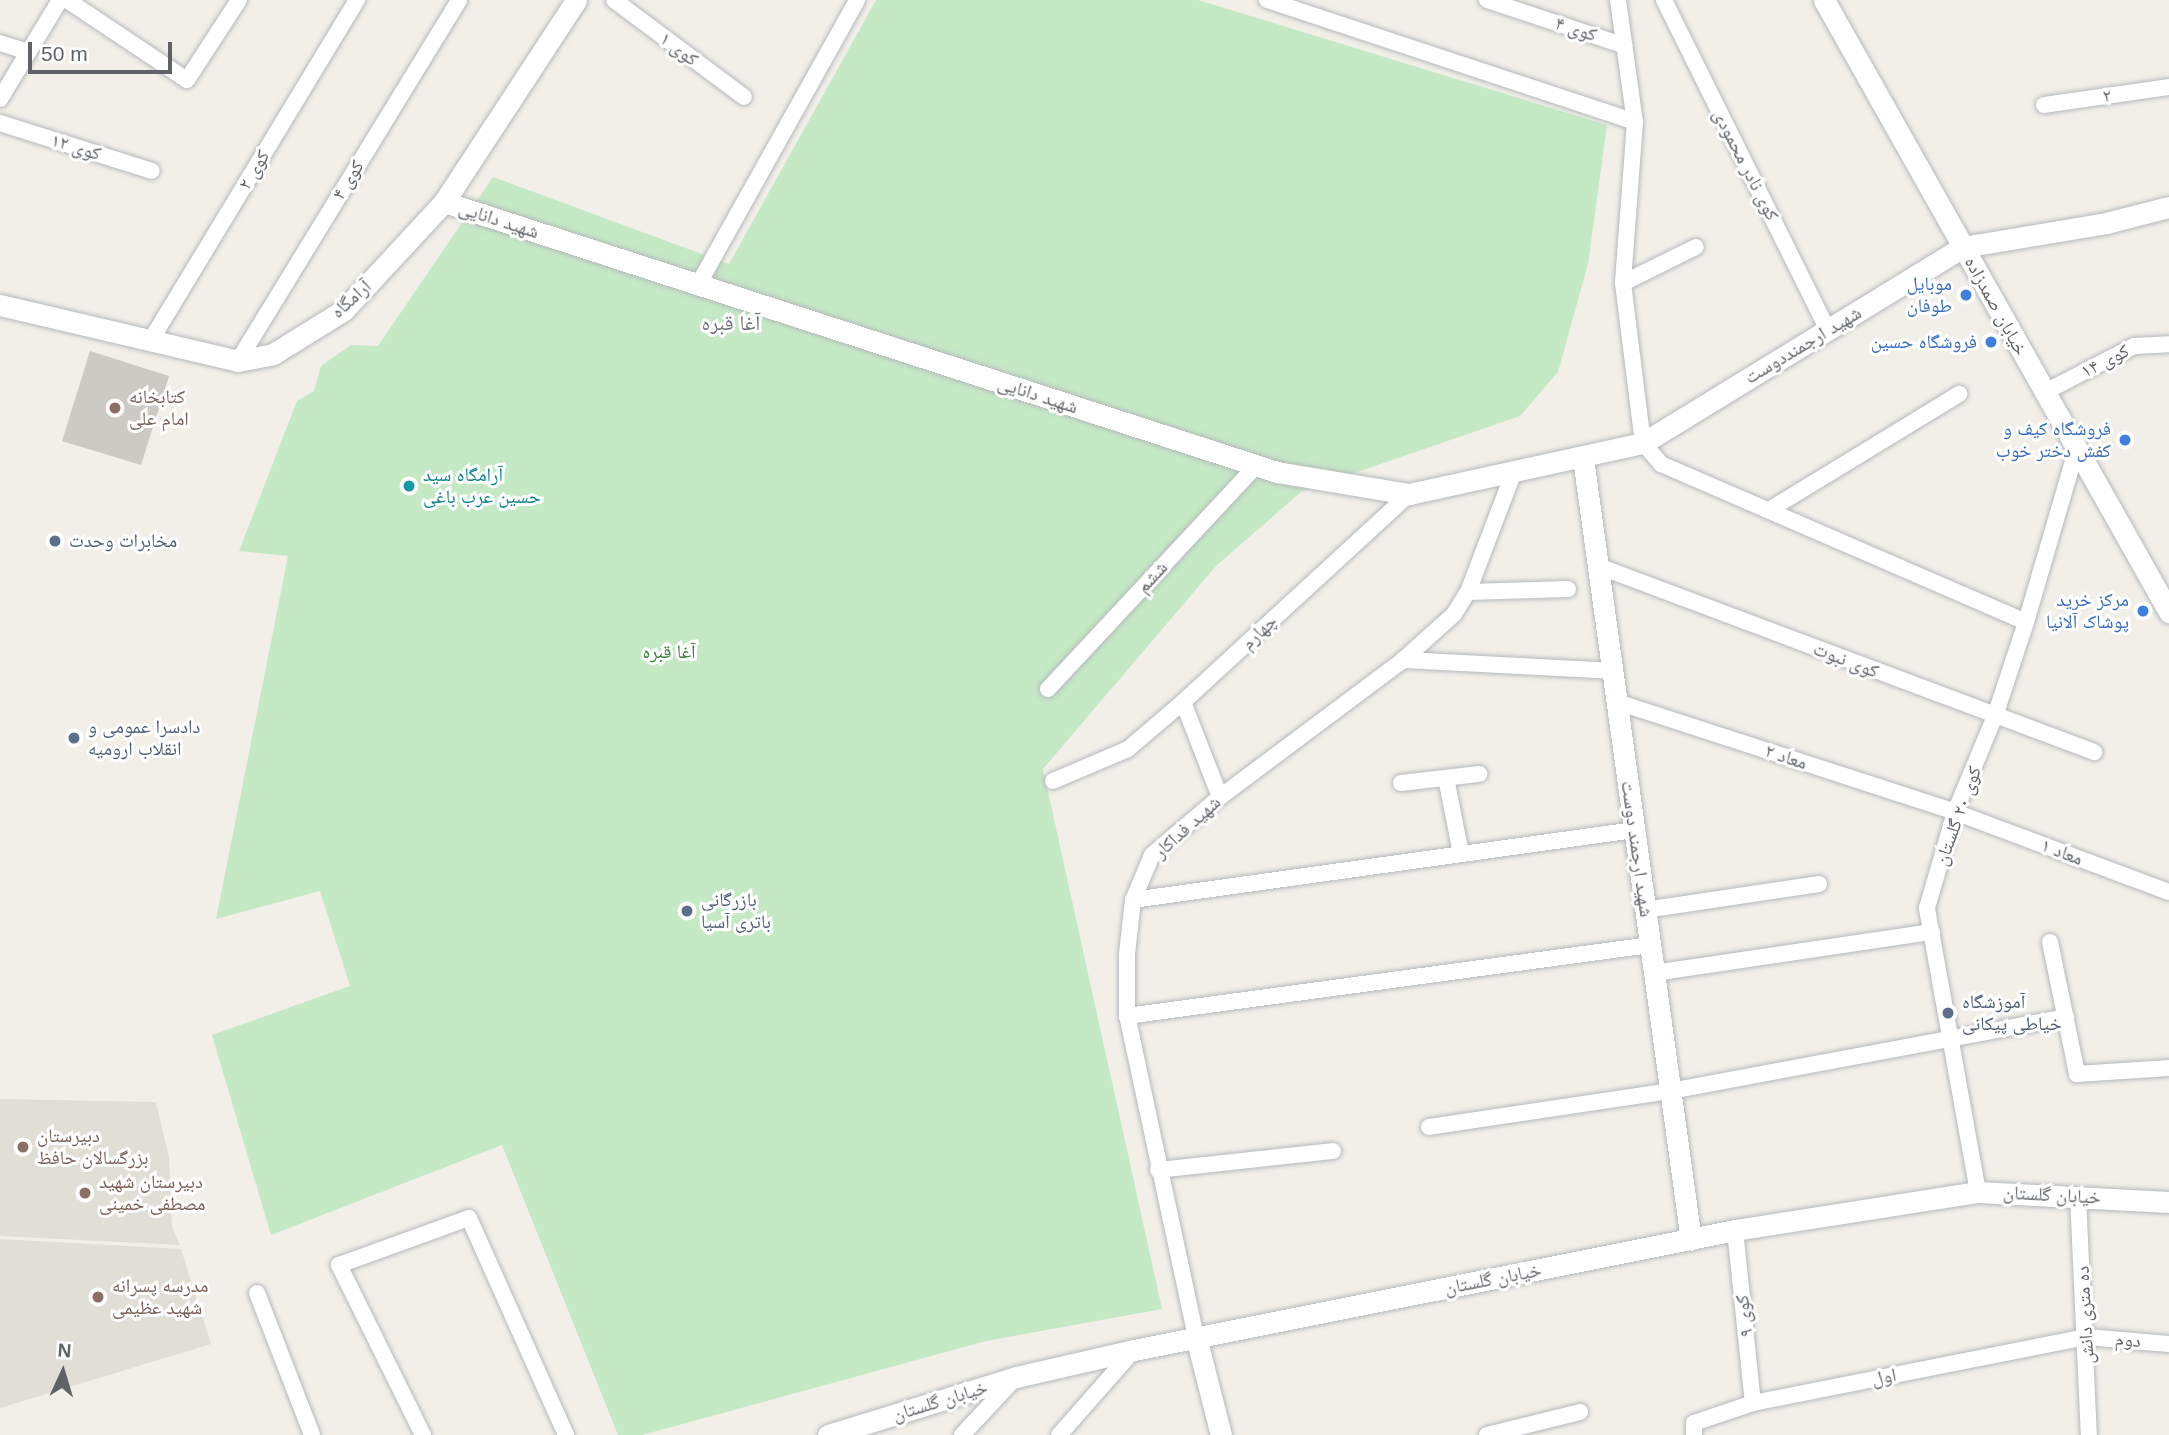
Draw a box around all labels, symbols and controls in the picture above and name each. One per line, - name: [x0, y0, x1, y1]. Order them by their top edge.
- street label: کوی ۴: [1552, 12, 1600, 46]
- street label: کوی ۱: [655, 27, 703, 71]
- scale bar: [32, 28, 175, 72]
- text: 50 m: [41, 42, 88, 65]
- street label: ۲: [2101, 84, 2113, 108]
- street label: کوی نادر محمودی: [1708, 105, 1784, 225]
- street label: کوی ۱۲: [48, 129, 104, 165]
- street label: کوی ۲: [233, 146, 275, 194]
- street label: کوی ۴: [327, 156, 369, 204]
- street label: شهید دانایی: [456, 196, 542, 244]
- street label: خیابان صمدزاده: [1960, 253, 2032, 359]
- place label: موبایل طوفان: [1907, 273, 1952, 317]
- street label: آرامگاه: [326, 275, 376, 323]
- marker: موبایل طوفان: [1958, 287, 1974, 303]
- street label: شهید ارجمنددوست: [1741, 301, 1865, 389]
- district label: آغا قبره: [702, 310, 760, 336]
- place label: فروشگاه حسین: [1871, 331, 1977, 353]
- marker: فروشگاه حسین: [1983, 334, 1999, 350]
- street label: کوی ۱۴: [2077, 339, 2133, 383]
- street label: شهید دانایی: [995, 371, 1081, 419]
- place label: کتابخانه امام علی: [129, 386, 189, 430]
- marker: کتابخانه امام علی: [107, 400, 123, 416]
- place label: فروشگاه کیف و کفش دختر خوب: [1996, 418, 2111, 462]
- marker: فروشگاه کیف و کفش دختر خوب: [2117, 432, 2133, 448]
- place label: آرامگاه سید حسین عرب باغی: [423, 464, 541, 508]
- marker: آرامگاه سید حسین عرب باغی: [401, 478, 417, 494]
- place label: مخابرات وحدت: [69, 530, 177, 552]
- marker: مخابرات وحدت: [47, 533, 63, 549]
- street label: ششم: [1132, 556, 1172, 598]
- place label: مرکز خرید پوشاک آلانیا: [2046, 589, 2129, 633]
- marker: مرکز خرید پوشاک آلانیا: [2135, 603, 2151, 619]
- street label: چهارم: [1236, 610, 1282, 654]
- street label: کوی نبوت: [1810, 637, 1882, 683]
- park label: آغا قبره: [642, 641, 696, 663]
- place label: دادسرا عمومی و انقلاب ارومیه: [88, 716, 200, 760]
- marker: دادسرا عمومی و انقلاب ارومیه: [66, 730, 82, 746]
- street label: معاد ۲: [1762, 740, 1810, 774]
- street label: کوی ۲۰ گلستان: [1929, 763, 1987, 869]
- street label: شهید ارجمند دوست: [1616, 779, 1658, 919]
- street label: شهید فداکار: [1149, 791, 1225, 863]
- street label: معاد ۱: [2038, 834, 2086, 870]
- place label: بازرگانی باتری آسیا: [701, 889, 771, 933]
- marker: بازرگانی باتری آسیا: [679, 903, 695, 919]
- place label: آموزشگاه خیاطی پیکانی: [1962, 991, 2062, 1035]
- marker: آموزشگاه خیاطی پیکانی: [1940, 1005, 1956, 1021]
- place label: دبیرستان بزرگسالان حافظ: [37, 1125, 148, 1169]
- marker: دبیرستان بزرگسالان حافظ: [15, 1139, 31, 1155]
- place label: دبیرستان شهید مصطفی خمینی: [99, 1171, 205, 1215]
- street label: خیابان گلستان: [2002, 1181, 2102, 1209]
- marker: دبیرستان شهید مصطفی خمینی: [77, 1185, 93, 1201]
- street label: خیابان گلستان: [1443, 1258, 1543, 1300]
- street label: ده متری دانش: [2071, 1265, 2099, 1365]
- place label: مدرسه پسرانه شهید عظیمی: [112, 1275, 208, 1319]
- marker: مدرسه پسرانه شهید عظیمی: [90, 1289, 106, 1305]
- street label: کوی ۹: [1730, 1294, 1758, 1338]
- street label: دوم: [2114, 1328, 2142, 1352]
- north arrow: [28, 1337, 98, 1407]
- text: N: [57, 1340, 72, 1362]
- street label: اول: [1870, 1363, 1898, 1391]
- street label: خیابان گلستان: [890, 1376, 990, 1426]

